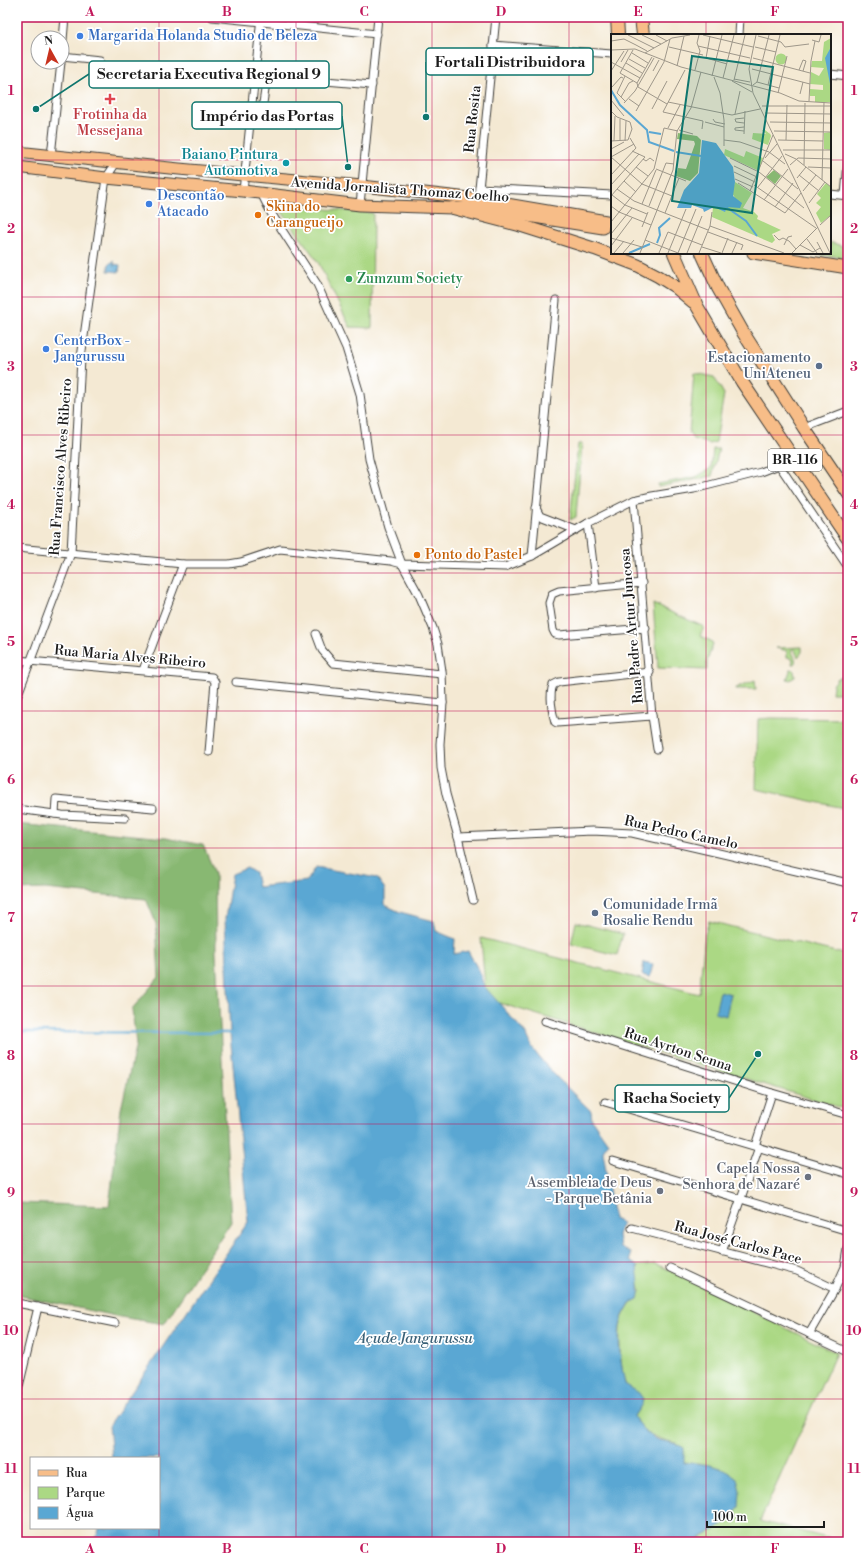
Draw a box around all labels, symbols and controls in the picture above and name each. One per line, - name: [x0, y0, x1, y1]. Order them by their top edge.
- text: A: [84, 4, 95, 20]
- text: B: [222, 4, 232, 20]
- text: C: [359, 4, 369, 20]
- text: D: [496, 4, 506, 20]
- text: E: [633, 4, 643, 20]
- text: F: [770, 4, 780, 20]
- place label: Margarida Holanda Studio de Beleza: [88, 27, 318, 45]
- north arrow: [30, 30, 70, 70]
- marker: Margarida Holanda Studio de Beleza: [75, 31, 85, 41]
- text: N: [43, 34, 54, 49]
- inset map: [611, 34, 831, 254]
- callout: Fortali Distribuidora: [426, 48, 593, 75]
- text: Fortali Distribuidora: [435, 53, 586, 72]
- callout: Secretaria Executiva Regional 9: [89, 61, 329, 88]
- text: Secretaria Executiva Regional 9: [97, 65, 321, 84]
- text: 1: [8, 83, 15, 99]
- street label: Rua Rosita: [461, 83, 486, 154]
- text: 1: [851, 83, 858, 99]
- marker: Frotinha da Messejana: [104, 93, 116, 105]
- callout: Império das Portas: [192, 102, 342, 129]
- place label: Frotinha da Messejana: [73, 106, 148, 140]
- text: Império das Portas: [200, 107, 334, 126]
- place label: Baiano Pintura Automotiva: [181, 146, 279, 180]
- marker: Baiano Pintura Automotiva: [281, 158, 291, 168]
- street label: Avenida Jornalista Thomaz Coelho: [289, 173, 510, 207]
- place label: Descontão Atacado: [156, 187, 225, 221]
- place label: Skina do Carangueijo: [266, 198, 343, 232]
- marker: Descontão Atacado: [144, 199, 154, 209]
- marker: Skina do Carangueijo: [253, 210, 263, 220]
- text: 2: [7, 221, 15, 237]
- text: 2: [850, 221, 858, 237]
- place label: Zumzum Society: [357, 270, 463, 288]
- marker: Zumzum Society: [344, 274, 354, 284]
- place label: CenterBox - Jangurussu: [53, 332, 130, 366]
- marker: CenterBox - Jangurussu: [41, 344, 51, 354]
- place label: Estacionamento UniAteneu: [707, 349, 811, 383]
- text: 3: [7, 359, 15, 375]
- text: 3: [850, 359, 858, 375]
- marker: Estacionamento UniAteneu: [814, 361, 824, 371]
- street label: Rua Francisco Alves Ribeiro: [46, 377, 76, 556]
- road number: BR-116: [768, 449, 822, 471]
- text: 4: [7, 497, 16, 513]
- text: 4: [850, 497, 859, 513]
- place label: Ponto do Pastel: [425, 546, 522, 564]
- street label: Rua Padre Artur Juncosa: [616, 547, 648, 704]
- marker: Ponto do Pastel: [412, 550, 422, 560]
- text: 5: [7, 634, 15, 650]
- text: 5: [850, 634, 858, 650]
- street label: Rua Maria Alves Ribeiro: [53, 641, 207, 673]
- text: 6: [7, 772, 15, 788]
- text: 6: [850, 772, 858, 788]
- street label: Rua Pedro Camelo: [622, 812, 740, 854]
- place label: Comunidade Irmã Rosalie Rendu: [603, 896, 719, 930]
- marker: Comunidade Irmã Rosalie Rendu: [590, 908, 600, 918]
- text: 7: [7, 910, 15, 926]
- text: 7: [850, 910, 858, 926]
- street label: Rua Ayrton Senna: [622, 1024, 735, 1076]
- text: 8: [7, 1048, 15, 1064]
- text: 8: [850, 1048, 858, 1064]
- callout: Racha Society: [615, 1085, 729, 1112]
- text: Racha Society: [623, 1089, 721, 1108]
- place label: Capela Nossa Senhora de Nazaré: [682, 1160, 801, 1194]
- marker: Capela Nossa Senhora de Nazaré: [803, 1172, 813, 1182]
- place label: Assembleia de Deus - Parque Betânia: [526, 1174, 653, 1208]
- text: 9: [7, 1185, 15, 1201]
- text: 9: [850, 1185, 858, 1201]
- marker: Assembleia de Deus - Parque Betânia: [655, 1186, 665, 1196]
- street label: Rua José Carlos Pace: [672, 1217, 804, 1269]
- text: 10: [3, 1323, 19, 1339]
- text: 10: [846, 1323, 862, 1339]
- water label: Açude Jangurussu: [355, 1329, 473, 1348]
- legend: [30, 1457, 160, 1529]
- text: 11: [5, 1461, 18, 1477]
- text: 11: [848, 1461, 861, 1477]
- text: Rua: [66, 1466, 88, 1481]
- text: Parque: [66, 1486, 105, 1501]
- scale bar: [707, 1503, 824, 1529]
- text: Água: [65, 1504, 95, 1521]
- text: 100 m: [713, 1510, 747, 1525]
- text: A: [84, 1541, 95, 1557]
- text: B: [222, 1541, 232, 1557]
- text: C: [359, 1541, 369, 1557]
- text: D: [496, 1541, 506, 1557]
- text: E: [633, 1541, 643, 1557]
- text: F: [770, 1541, 780, 1557]

